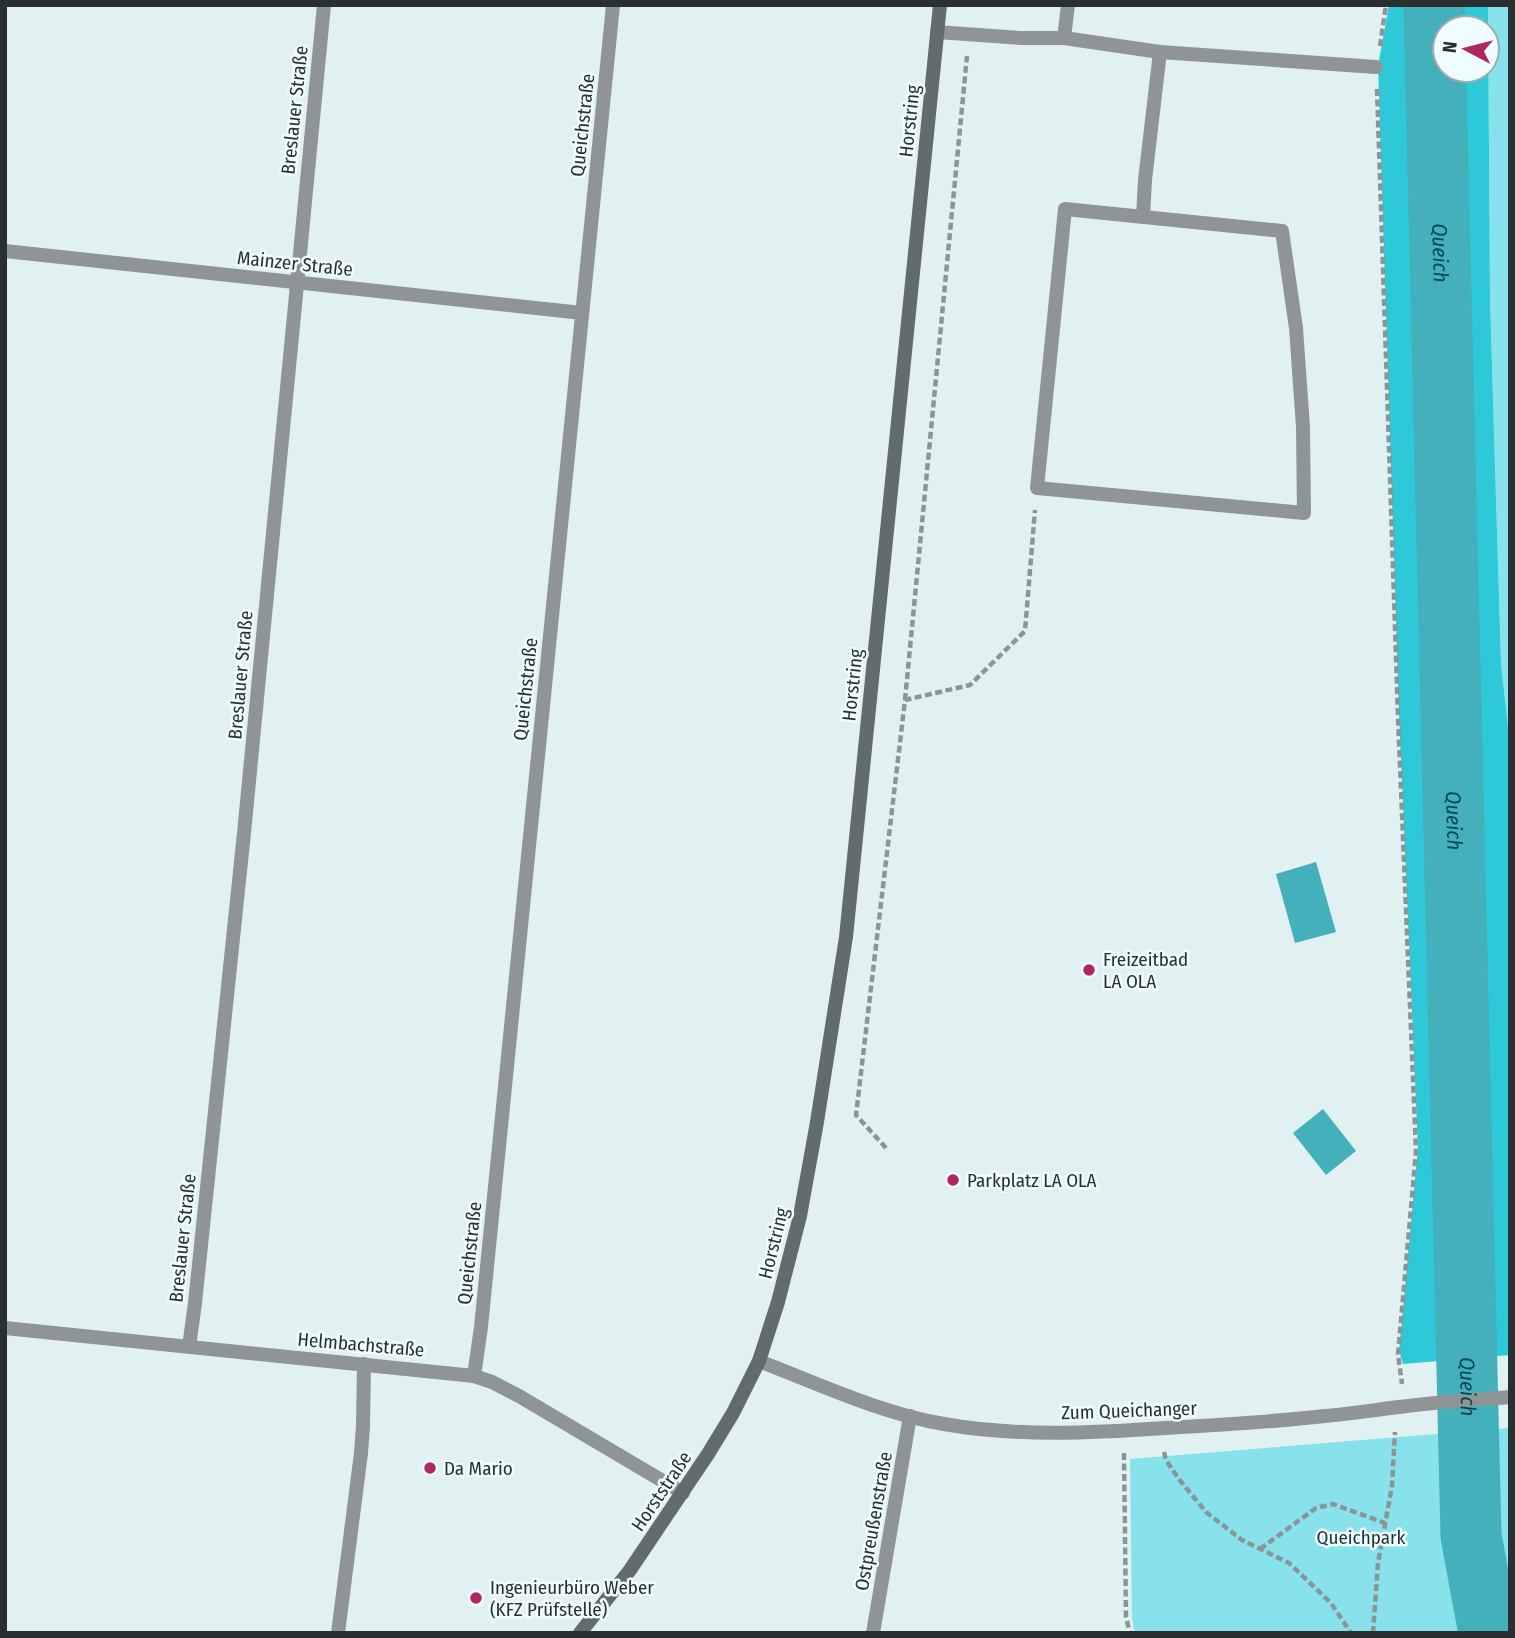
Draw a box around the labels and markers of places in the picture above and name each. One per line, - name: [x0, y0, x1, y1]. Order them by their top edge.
- place label: Freizeitbad LA OLA: [1103, 948, 1188, 993]
- marker: Freizeitbad LA OLA: [1081, 962, 1097, 978]
- place label: Parkplatz LA OLA: [967, 1169, 1097, 1192]
- marker: Parkplatz LA OLA: [945, 1172, 961, 1188]
- place label: Da Mario: [444, 1457, 513, 1480]
- marker: Da Mario: [422, 1460, 438, 1476]
- place label: Ingenieurbüro Weber (KFZ Prüfstelle): [490, 1576, 654, 1621]
- marker: Ingenieurbüro Weber (KFZ Prüfstelle): [468, 1590, 484, 1606]

